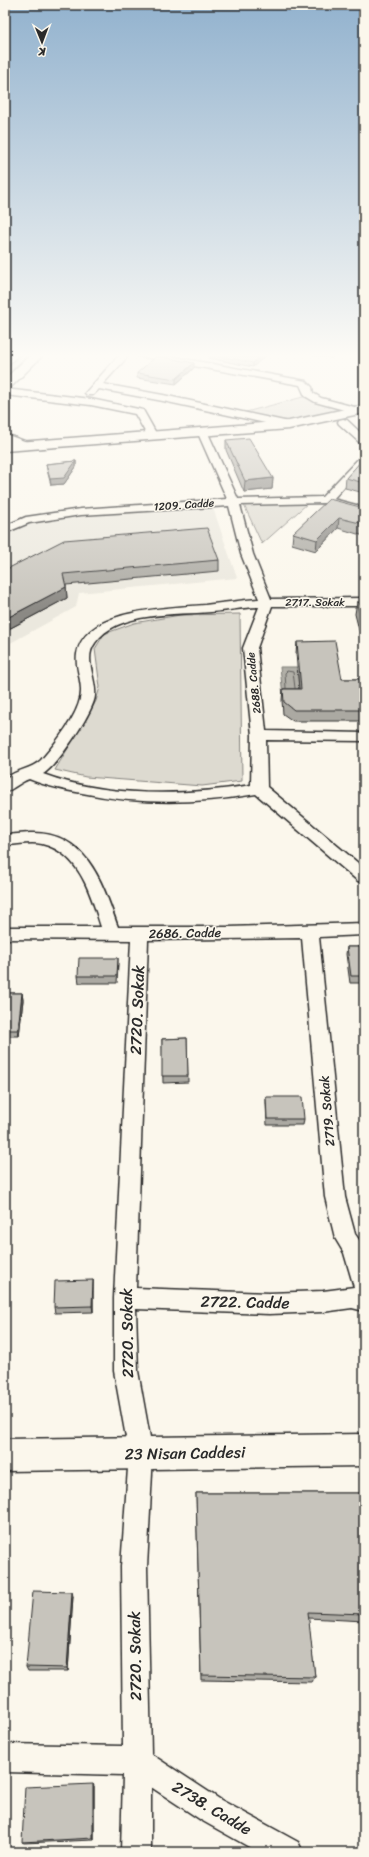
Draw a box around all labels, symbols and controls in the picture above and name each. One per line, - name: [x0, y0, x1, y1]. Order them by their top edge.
- north arrow: [22, 22, 62, 62]
- text: K: [37, 42, 47, 61]
- street label: 1209. Cadde: [153, 493, 215, 517]
- street label: 2717. Sokak: [285, 593, 345, 612]
- street label: 2688. Cadde: [241, 651, 267, 715]
- street label: 2686. Cadde: [149, 921, 222, 945]
- street label: 2720. Sokak: [121, 964, 153, 1055]
- street label: 2719. Sokak: [312, 1075, 342, 1147]
- street label: 2720. Sokak: [112, 1287, 142, 1378]
- street label: 2722. Cadde: [200, 1287, 290, 1317]
- street label: 23 Nisan Caddesi: [124, 1437, 246, 1469]
- street label: 2720. Sokak: [120, 1610, 150, 1701]
- street label: 2738. Cadde: [166, 1773, 258, 1843]

